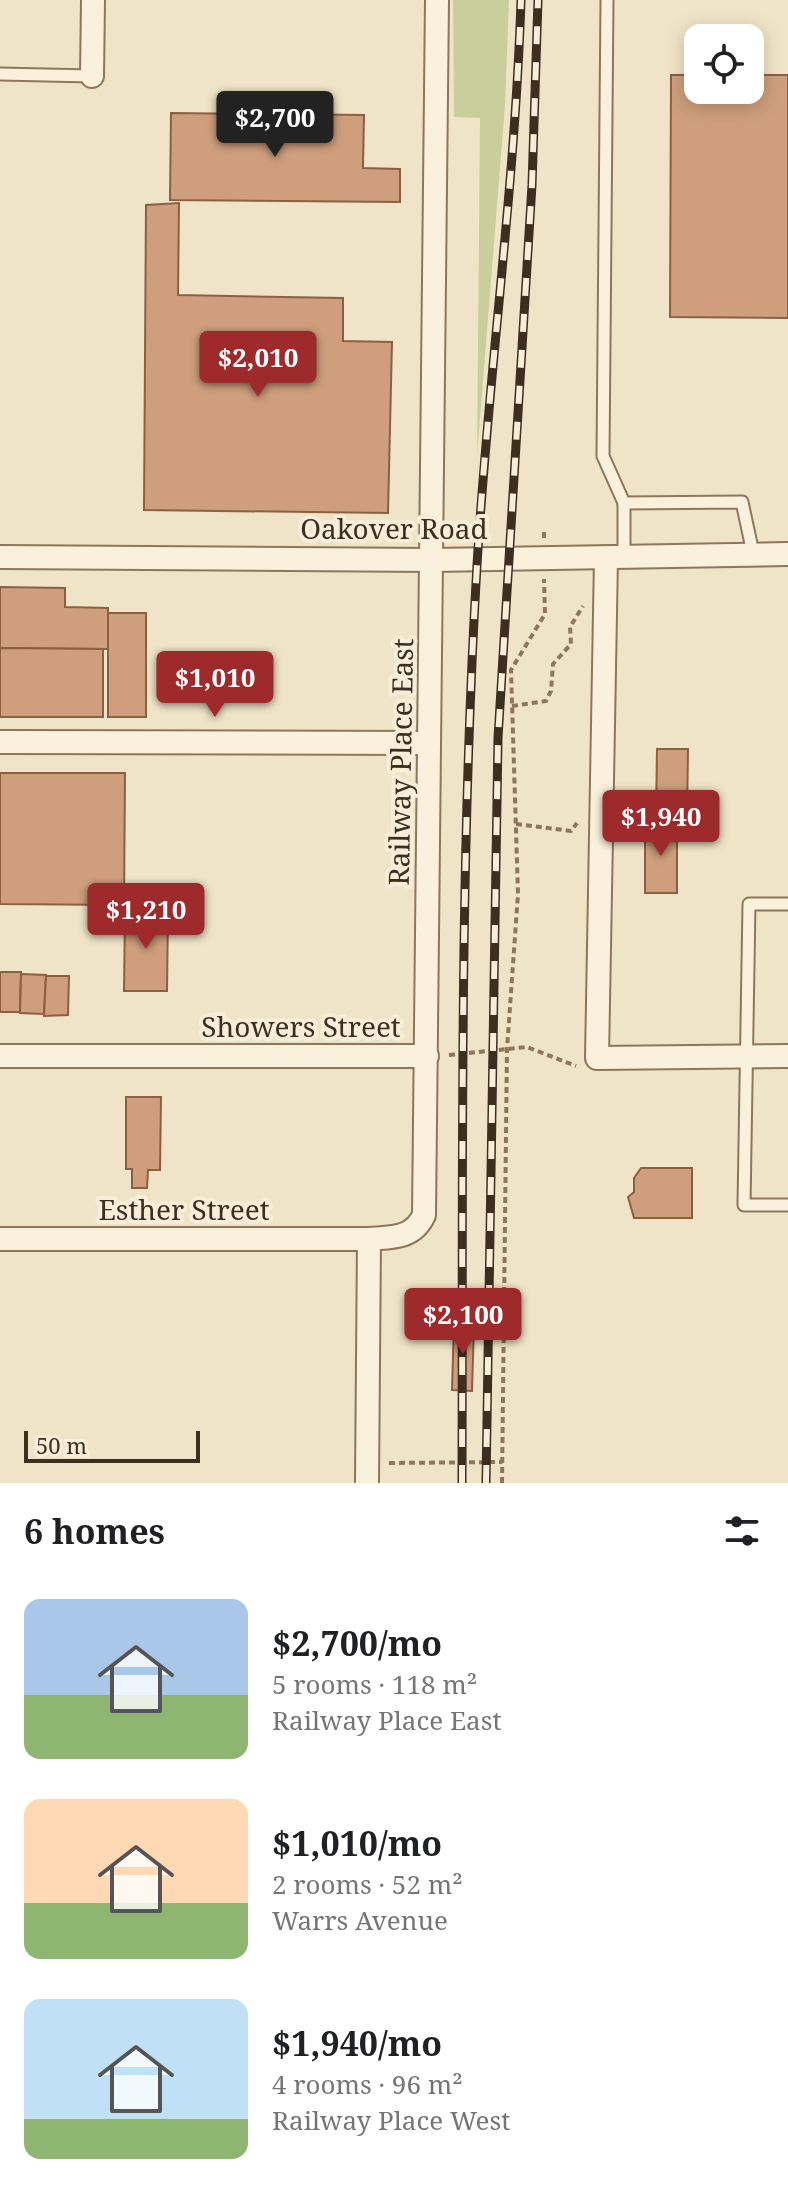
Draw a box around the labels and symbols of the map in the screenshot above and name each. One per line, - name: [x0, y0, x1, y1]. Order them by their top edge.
- pin: $2,700: [210, 91, 340, 159]
- pin: $2,010: [193, 331, 323, 399]
- street label: Oakover Road: [300, 509, 488, 547]
- street label: Railway Place East: [379, 638, 421, 886]
- pin: $1,010: [150, 651, 280, 719]
- pin: $1,940: [596, 790, 726, 858]
- pin: $1,210: [81, 883, 211, 951]
- street label: Showers Street: [201, 1007, 401, 1045]
- street label: Esther Street: [98, 1190, 270, 1228]
- pin: $2,100: [398, 1288, 528, 1356]
- scale bar: [24, 1427, 200, 1463]

